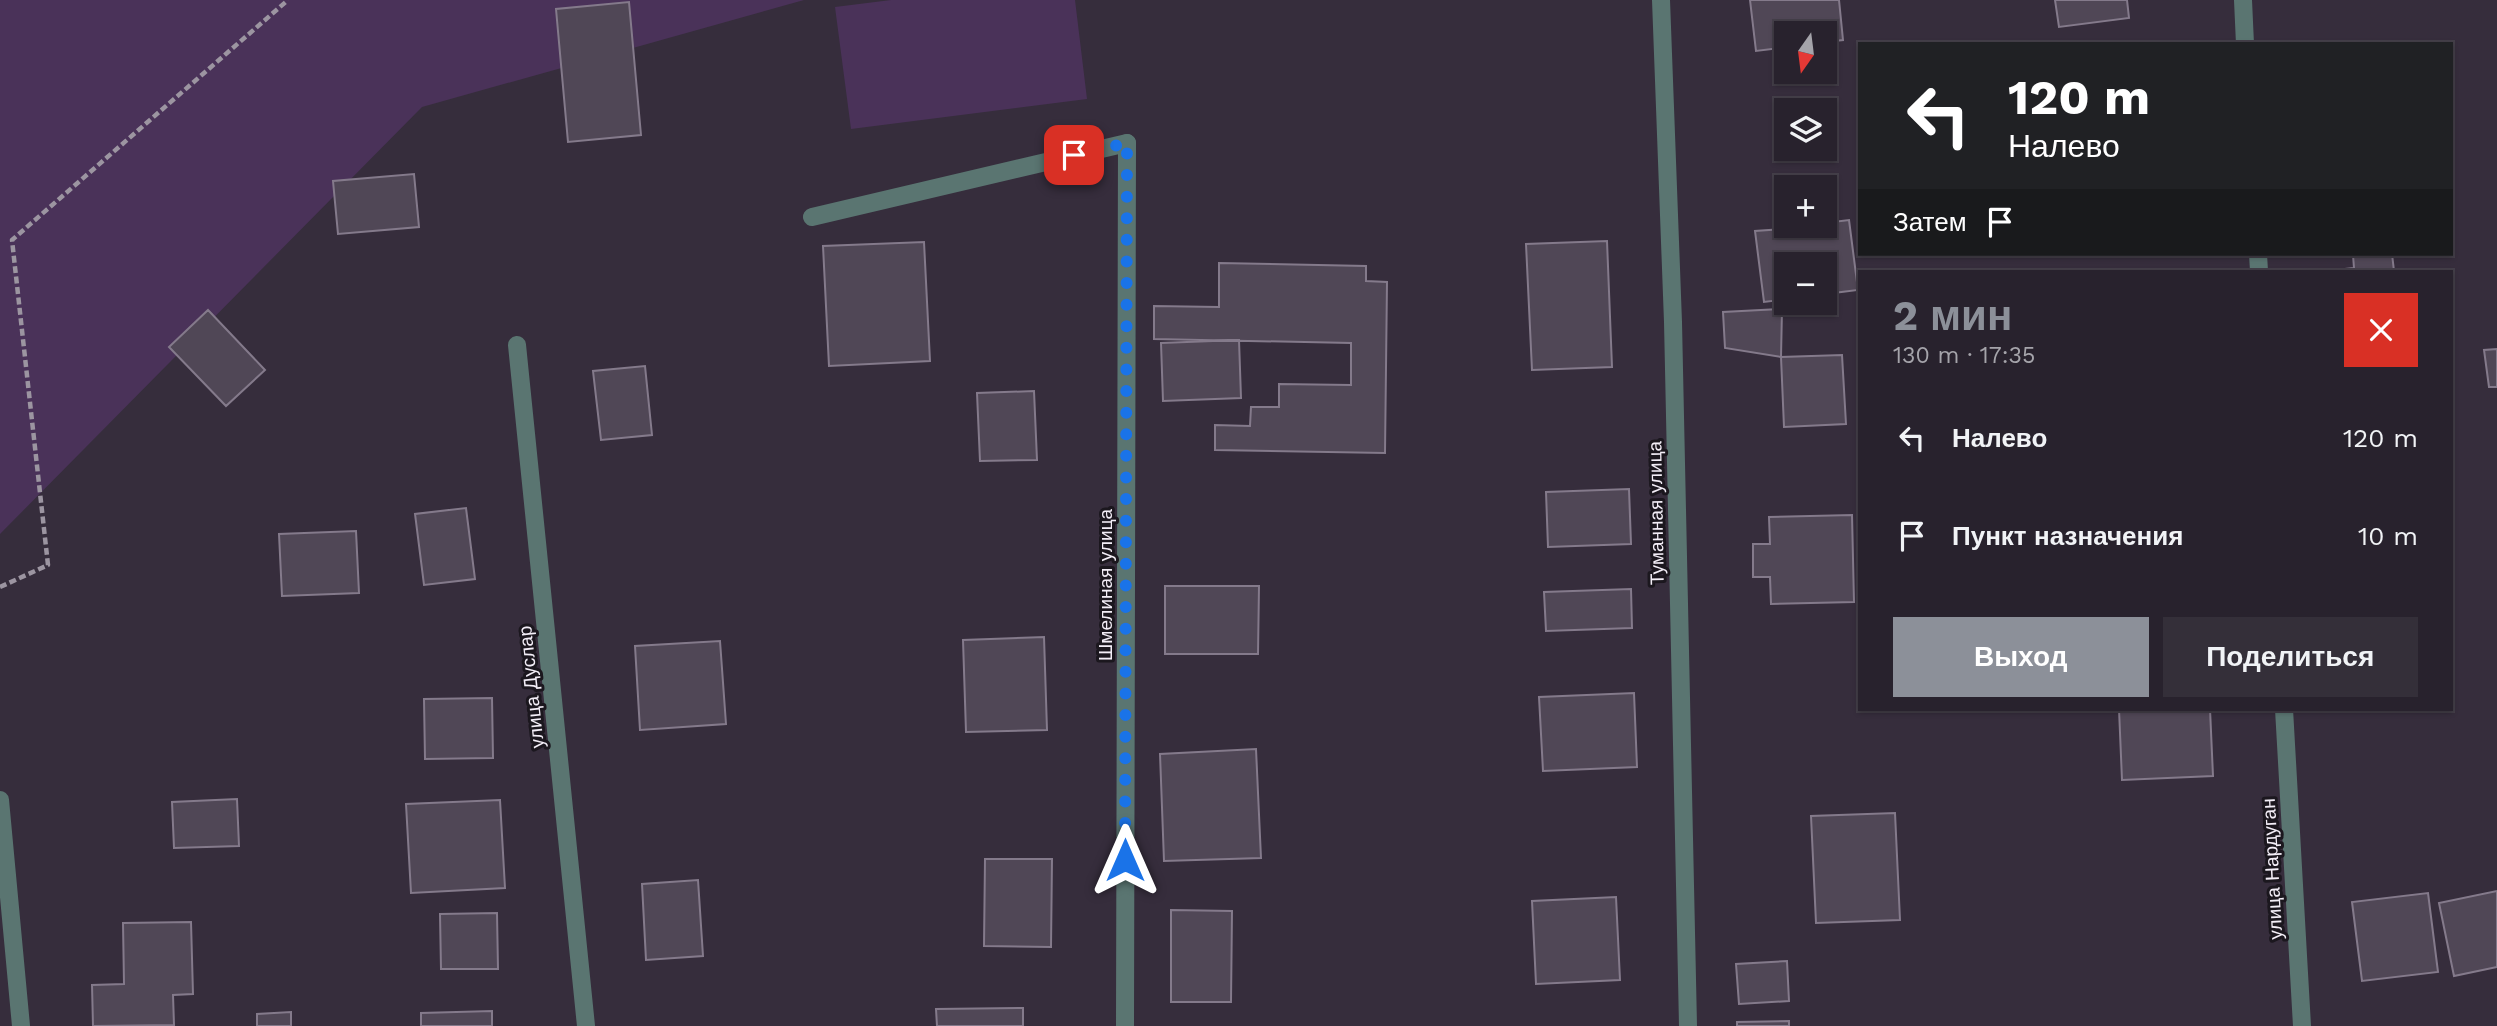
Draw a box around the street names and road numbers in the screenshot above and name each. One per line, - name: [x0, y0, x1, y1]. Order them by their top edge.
- street label: Туманная улица: [1643, 440, 1669, 585]
- street label: Шмелиная улица: [1094, 508, 1117, 661]
- street label: улица Дуслар: [513, 625, 549, 749]
- street label: улица Нардуган: [2257, 798, 2287, 940]

